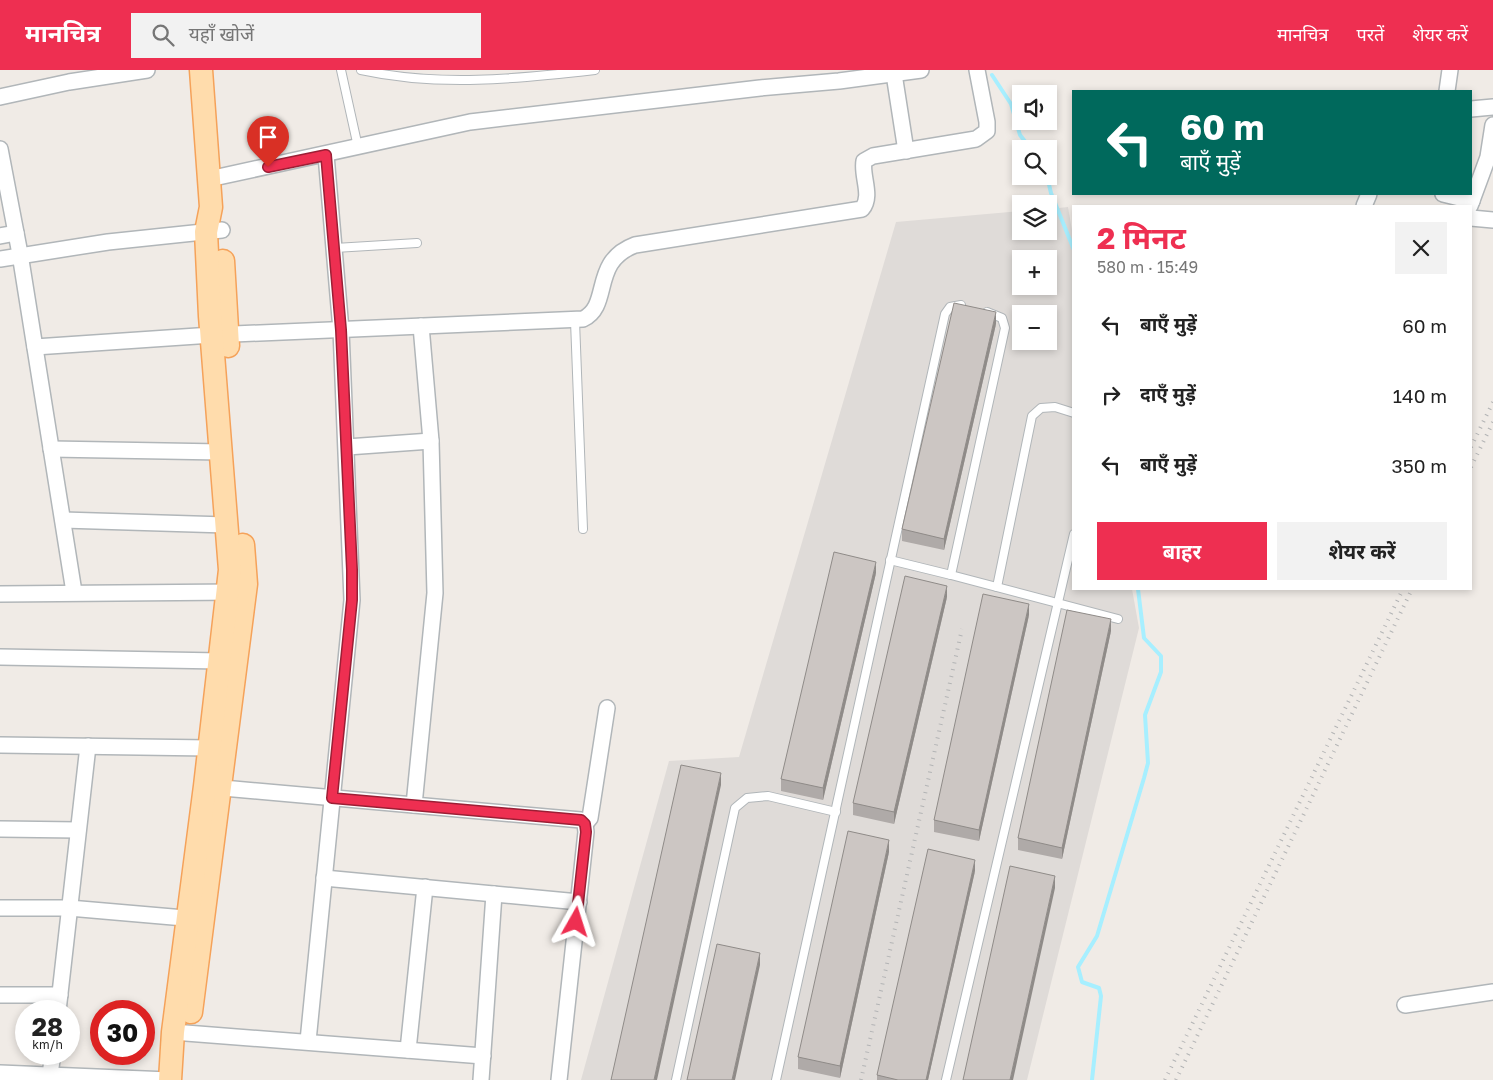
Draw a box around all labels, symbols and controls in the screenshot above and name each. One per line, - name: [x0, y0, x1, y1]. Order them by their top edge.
- search box: [131, 13, 481, 58]
- text: मानचित्र: [25, 18, 101, 47]
- icon: search: [149, 21, 177, 49]
- text: यहाँ खोजें: [189, 22, 254, 45]
- text: मानचित्र: [1277, 23, 1328, 45]
- text: परतें: [1356, 23, 1384, 45]
- text: शेयर करें: [1412, 23, 1468, 45]
- map controls: [1012, 85, 1057, 350]
- button: sound: [1012, 85, 1057, 130]
- text: 60 m: [1180, 106, 1264, 148]
- icon: left: [1097, 110, 1162, 175]
- pin: [247, 116, 289, 167]
- icon: arrive: [254, 123, 282, 151]
- button: search: [1012, 140, 1057, 185]
- text: बाएँ मुड़ें: [1180, 148, 1241, 175]
- button: layers: [1012, 195, 1057, 240]
- text: 2 मिनट: [1097, 220, 1186, 256]
- button: close: [1395, 222, 1447, 274]
- button: +: [1012, 250, 1057, 295]
- text: 580 m · 15:49: [1097, 257, 1198, 277]
- button: −: [1012, 305, 1057, 350]
- icon: left: [1097, 311, 1125, 339]
- text: बाएँ मुड़ें: [1140, 312, 1197, 335]
- text: 60 m: [1402, 314, 1447, 337]
- icon: right: [1097, 381, 1125, 409]
- text: दाएँ मुड़ें: [1140, 382, 1196, 405]
- text: 140 m: [1393, 384, 1447, 407]
- icon: left: [1097, 451, 1125, 479]
- text: बाएँ मुड़ें: [1140, 452, 1197, 475]
- text: 350 m: [1392, 454, 1447, 477]
- button: बाहर: [1097, 522, 1267, 580]
- button: शेयर करें: [1277, 522, 1447, 580]
- position arrow: [549, 895, 601, 947]
- speed limit sign: 30: [90, 1000, 155, 1065]
- text: 28: [32, 1011, 63, 1042]
- text: km/h: [32, 1037, 63, 1052]

